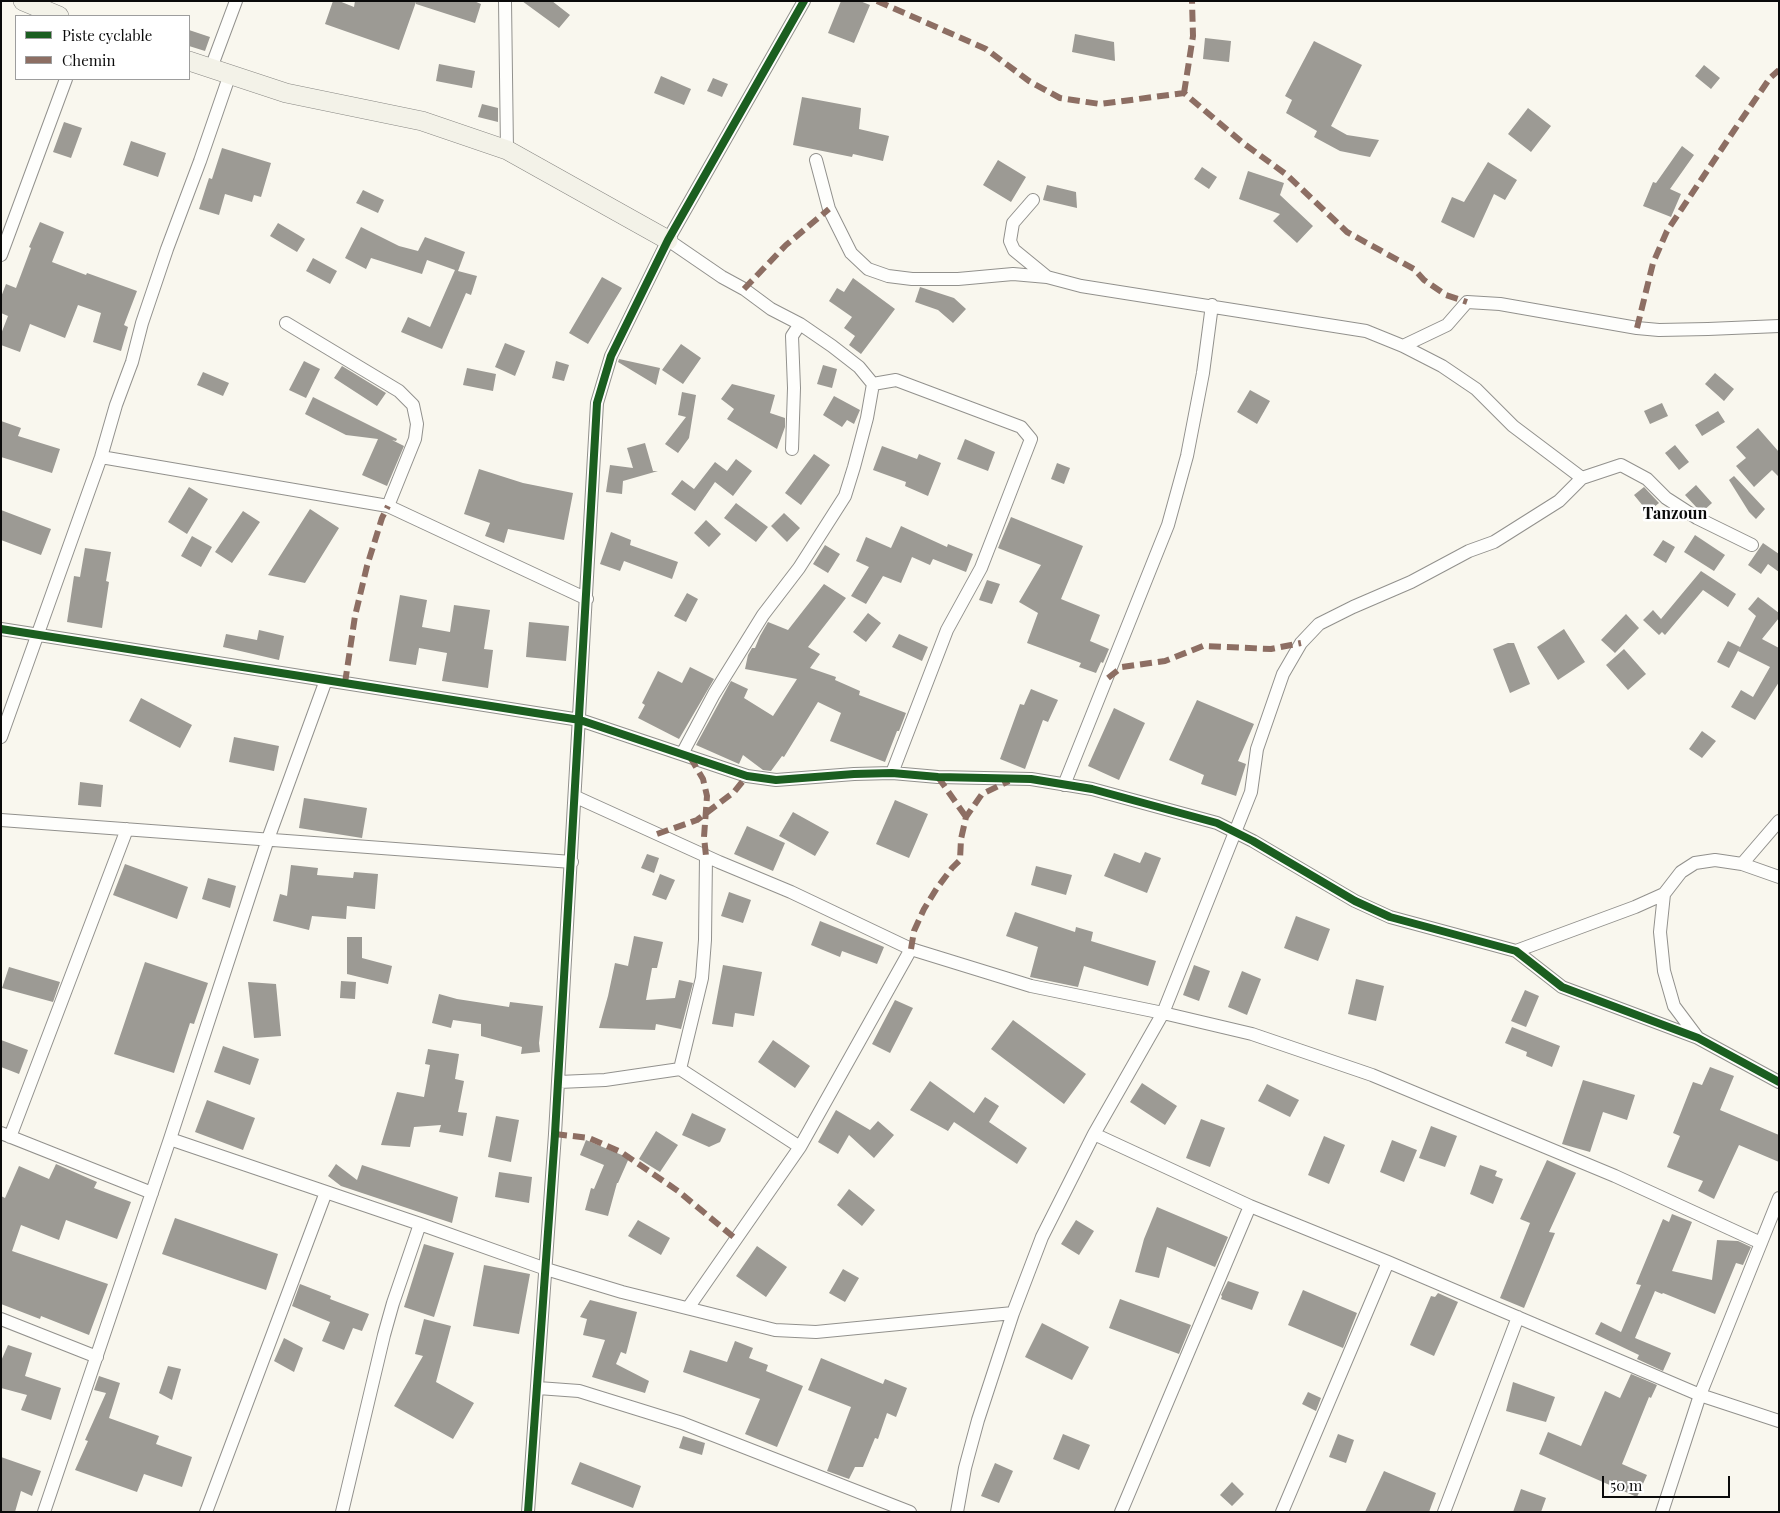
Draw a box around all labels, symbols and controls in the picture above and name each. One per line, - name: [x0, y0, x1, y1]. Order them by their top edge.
- legend: [15, 15, 190, 80]
- text: Piste cyclable: [62, 25, 152, 45]
- text: Chemin: [62, 50, 115, 70]
- district label: Tanzoun: [1643, 504, 1707, 524]
- scale bar: [1605, 1466, 1732, 1498]
- text: 50 m: [1610, 1475, 1642, 1495]

